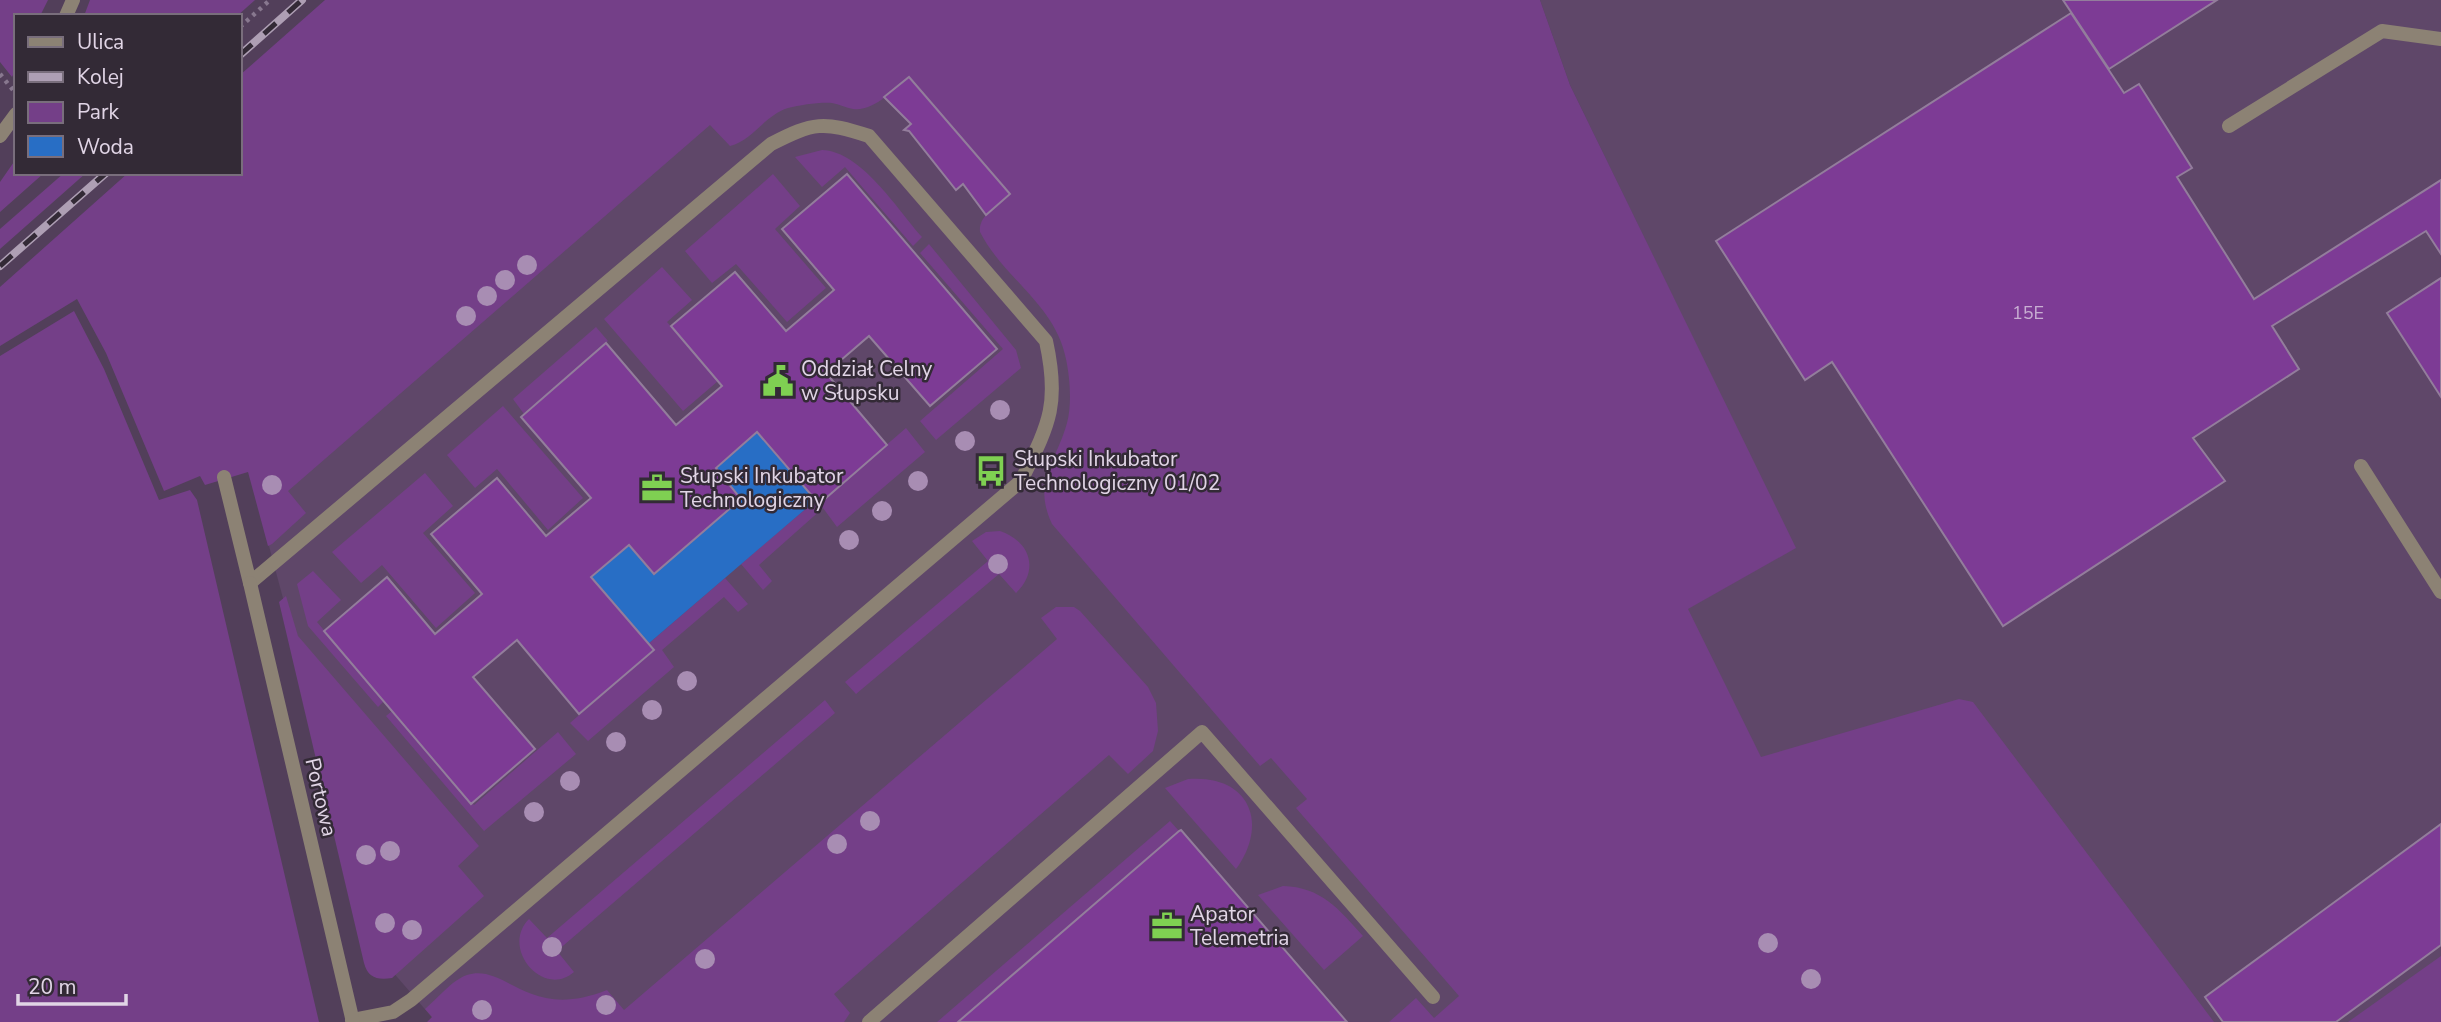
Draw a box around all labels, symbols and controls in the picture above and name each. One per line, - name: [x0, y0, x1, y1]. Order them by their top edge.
- legend: [14, 14, 242, 175]
- text: Ulica: [77, 28, 124, 56]
- text: Kolej: [77, 63, 124, 91]
- text: Park: [77, 98, 119, 126]
- text: Woda: [77, 133, 134, 161]
- house number: 15E: [2012, 301, 2044, 325]
- place label: Oddział Celny w Słupsku: [801, 355, 933, 407]
- public building icon: Oddział Celny w Słupsku: [761, 364, 795, 398]
- place label: Słupski Inkubator Technologiczny 01/02: [1014, 445, 1220, 497]
- bus stop icon: Słupski Inkubator Technologiczny 01/02: [974, 454, 1008, 488]
- place label: Słupski Inkubator Technologiczny: [680, 462, 844, 514]
- office icon: Słupski Inkubator Technologiczny: [640, 471, 674, 505]
- street label: Portowa: [298, 755, 344, 839]
- place label: Apator Telemetria: [1190, 900, 1290, 952]
- office icon: Apator Telemetria: [1150, 909, 1184, 943]
- scale bar: [18, 962, 126, 1006]
- text: 20 m: [28, 973, 77, 1001]

